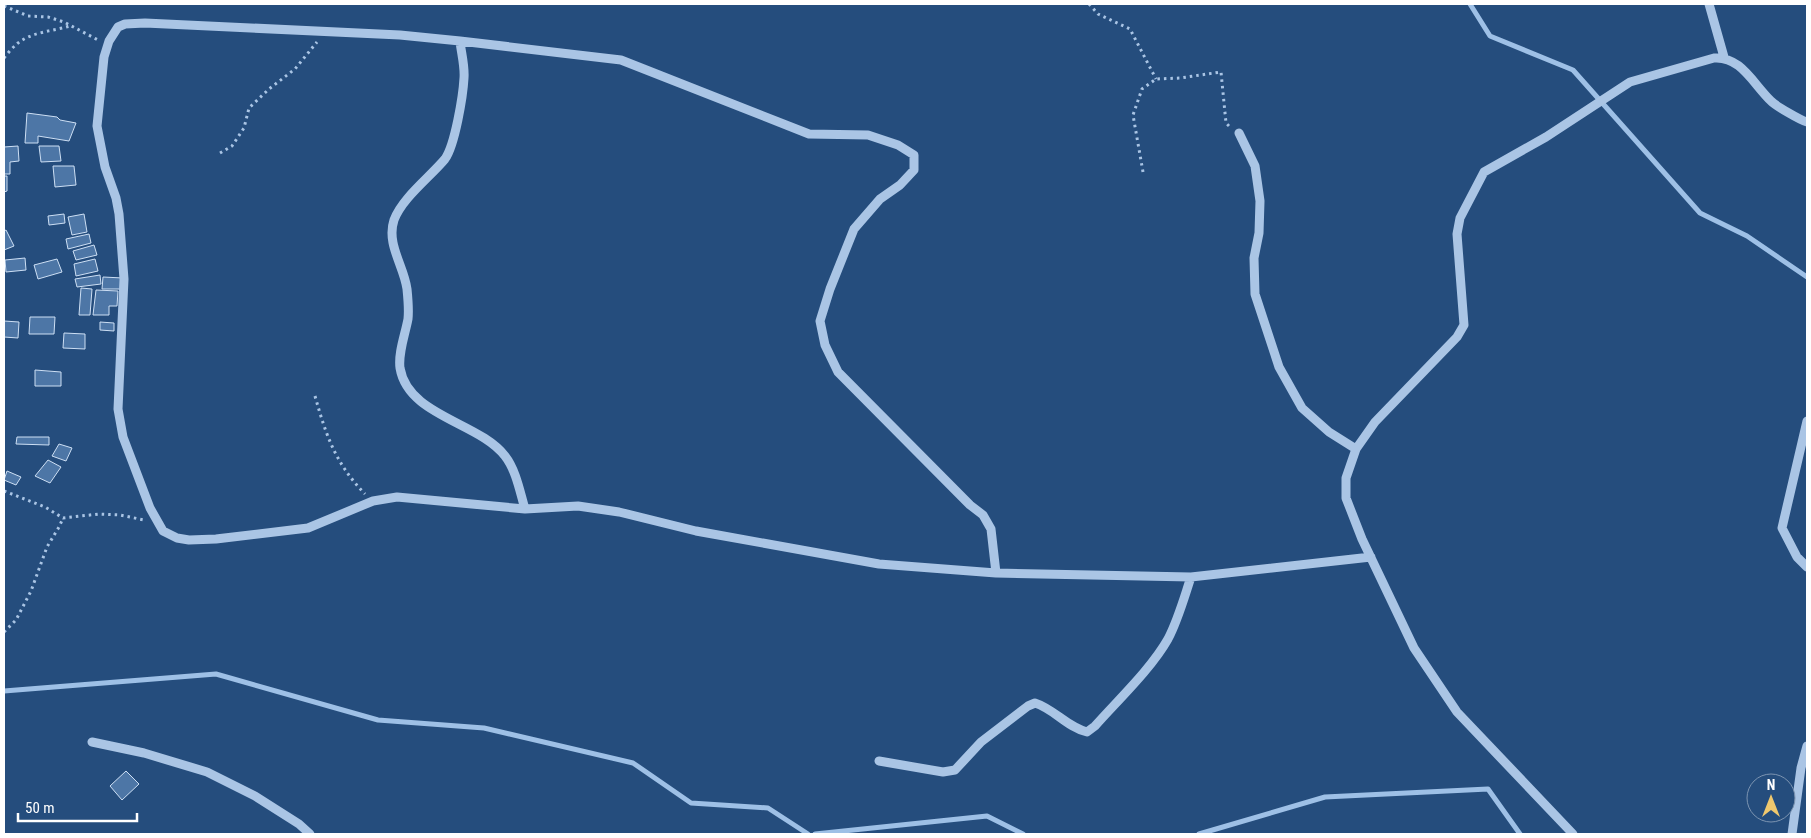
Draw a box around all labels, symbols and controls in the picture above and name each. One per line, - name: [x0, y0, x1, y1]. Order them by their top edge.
- north arrow: [1746, 773, 1796, 823]
- text: N: [1767, 777, 1775, 793]
- scale bar: [18, 790, 136, 822]
- text: 50 m: [25, 799, 55, 817]

